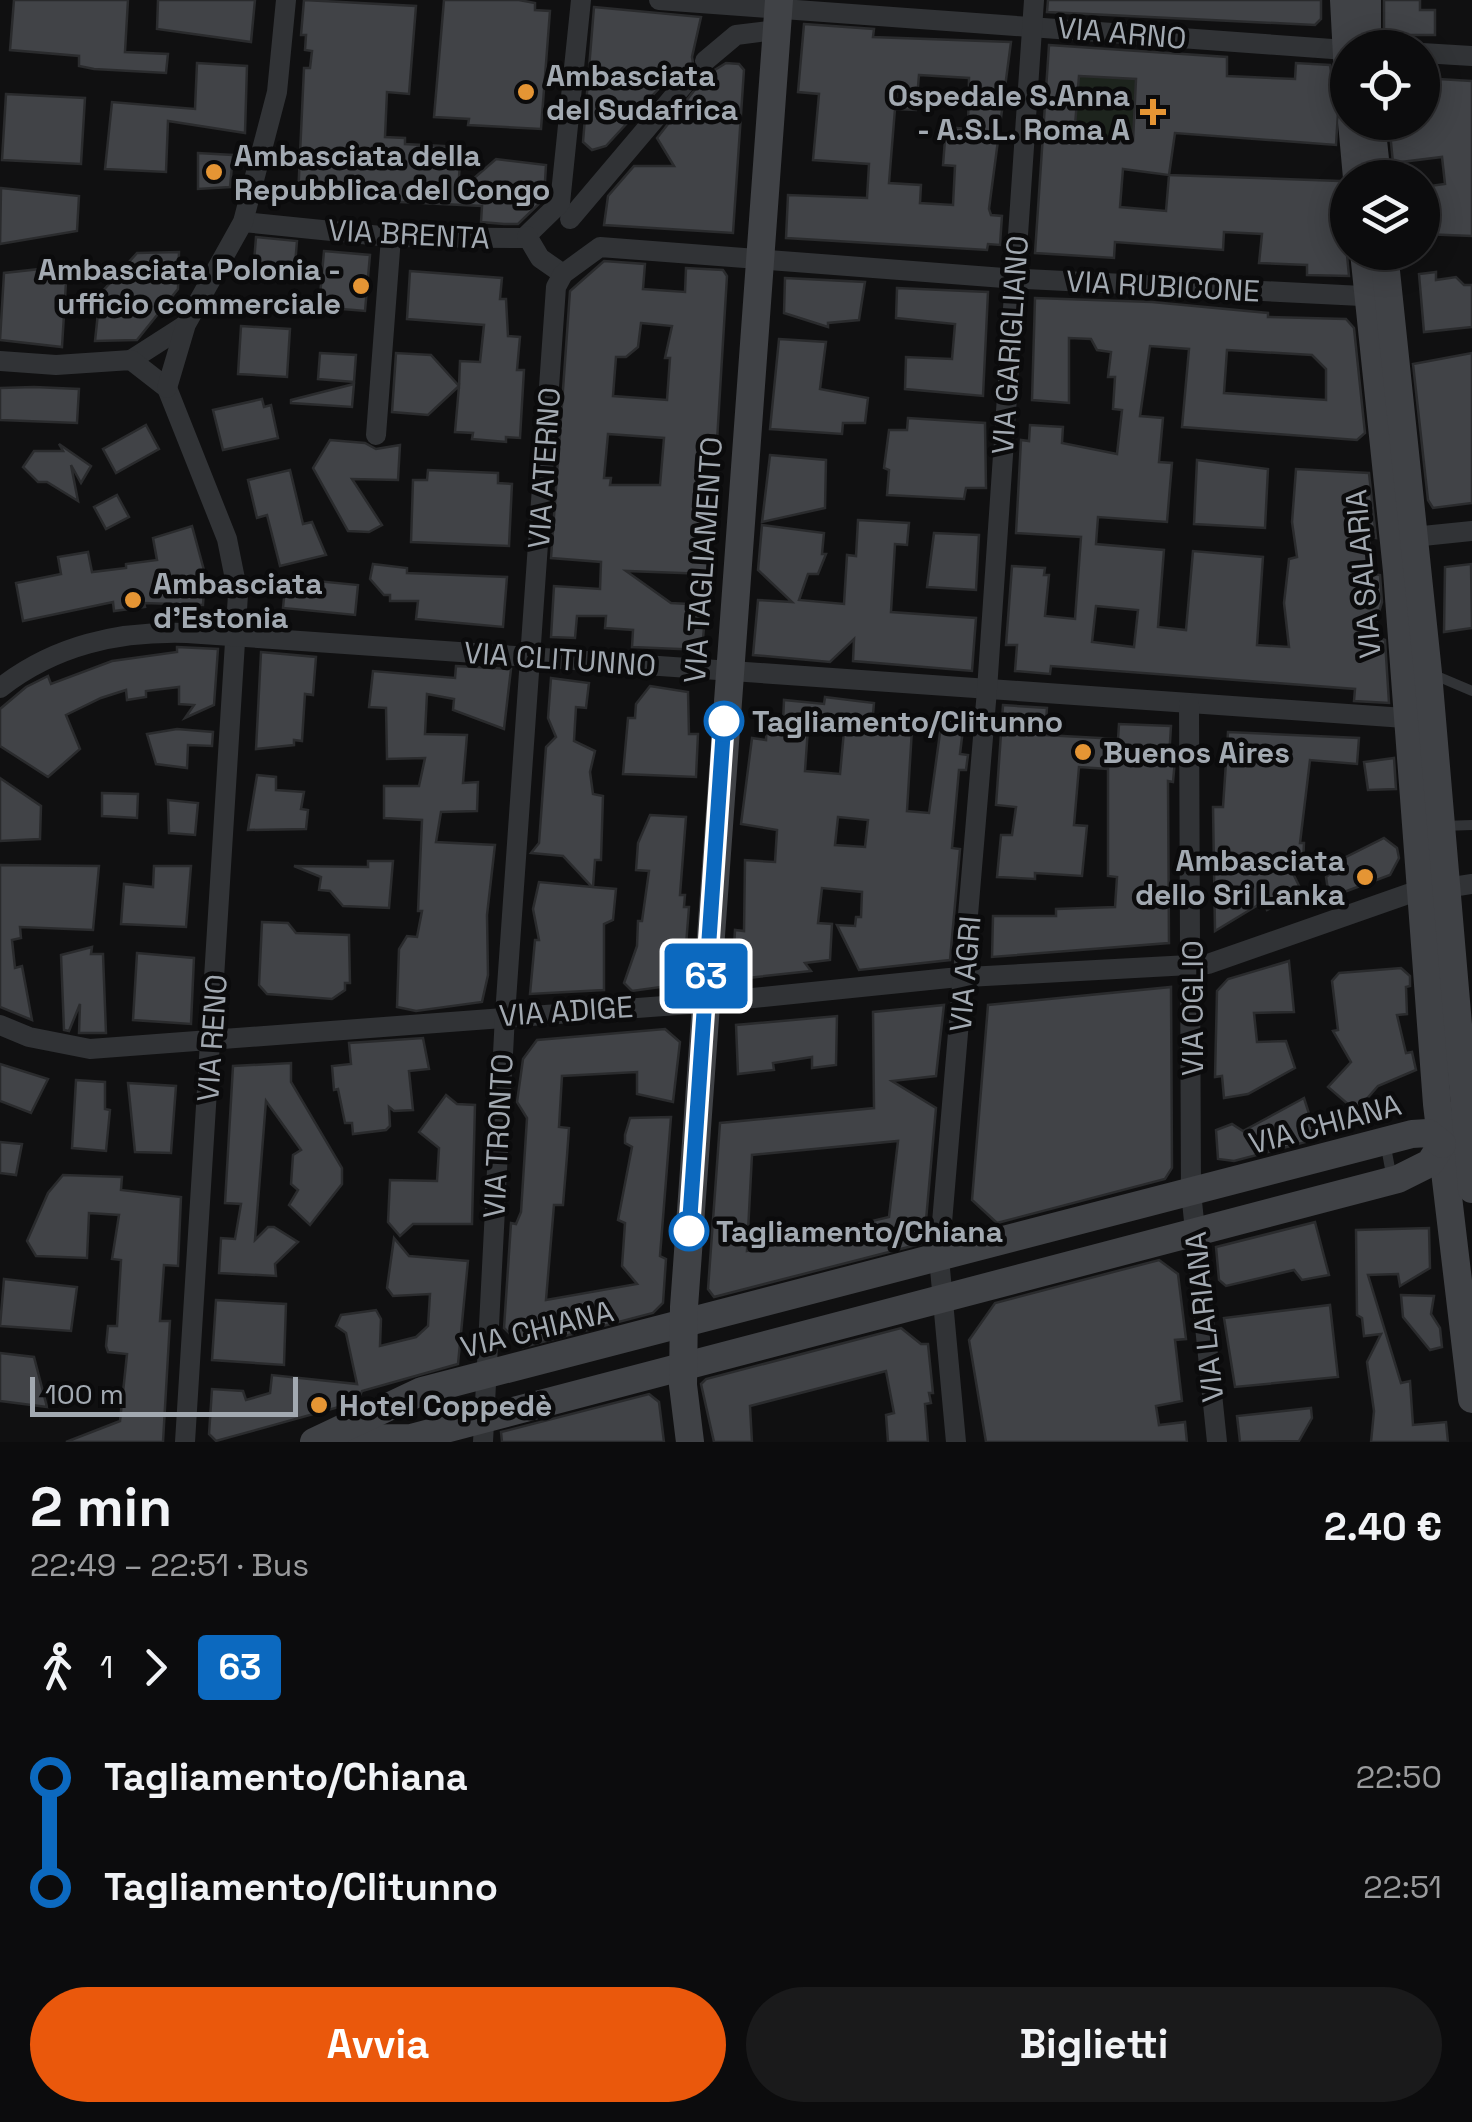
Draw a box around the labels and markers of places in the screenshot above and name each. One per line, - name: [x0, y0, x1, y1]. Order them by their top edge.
- place label: Ambasciata del Sudafrica: [546, 56, 738, 129]
- place label: Ospedale S.Anna - A.S.L. Roma A: [888, 76, 1130, 149]
- marker: Ambasciata del Sudafrica: [515, 81, 537, 103]
- marker: Ospedale S.Anna - A.S.L. Roma A: [1140, 99, 1166, 125]
- place label: Ambasciata della Repubblica del Congo: [234, 136, 550, 209]
- marker: Ambasciata della Repubblica del Congo: [203, 161, 225, 183]
- place label: Ambasciata Polonia - ufficio commerciale: [38, 250, 341, 323]
- marker: Ambasciata Polonia - ufficio commerciale: [350, 275, 372, 297]
- place label: Ambasciata d'Estonia: [153, 564, 323, 637]
- marker: Ambasciata d'Estonia: [122, 589, 144, 611]
- marker: Tagliamento/Clitunno: [705, 702, 743, 740]
- place label: Tagliamento/Clitunno: [752, 702, 1063, 741]
- place label: Buenos Aires: [1103, 733, 1290, 772]
- marker: Buenos Aires: [1072, 741, 1094, 763]
- place label: Ambasciata dello Sri Lanka: [1135, 841, 1345, 914]
- marker: Ambasciata dello Sri Lanka: [1354, 866, 1376, 888]
- marker: Tagliamento/Chiana: [670, 1212, 708, 1250]
- place label: Tagliamento/Chiana: [716, 1212, 1003, 1251]
- place label: Hotel Coppedè: [339, 1386, 552, 1425]
- marker: Hotel Coppedè: [308, 1394, 330, 1416]

